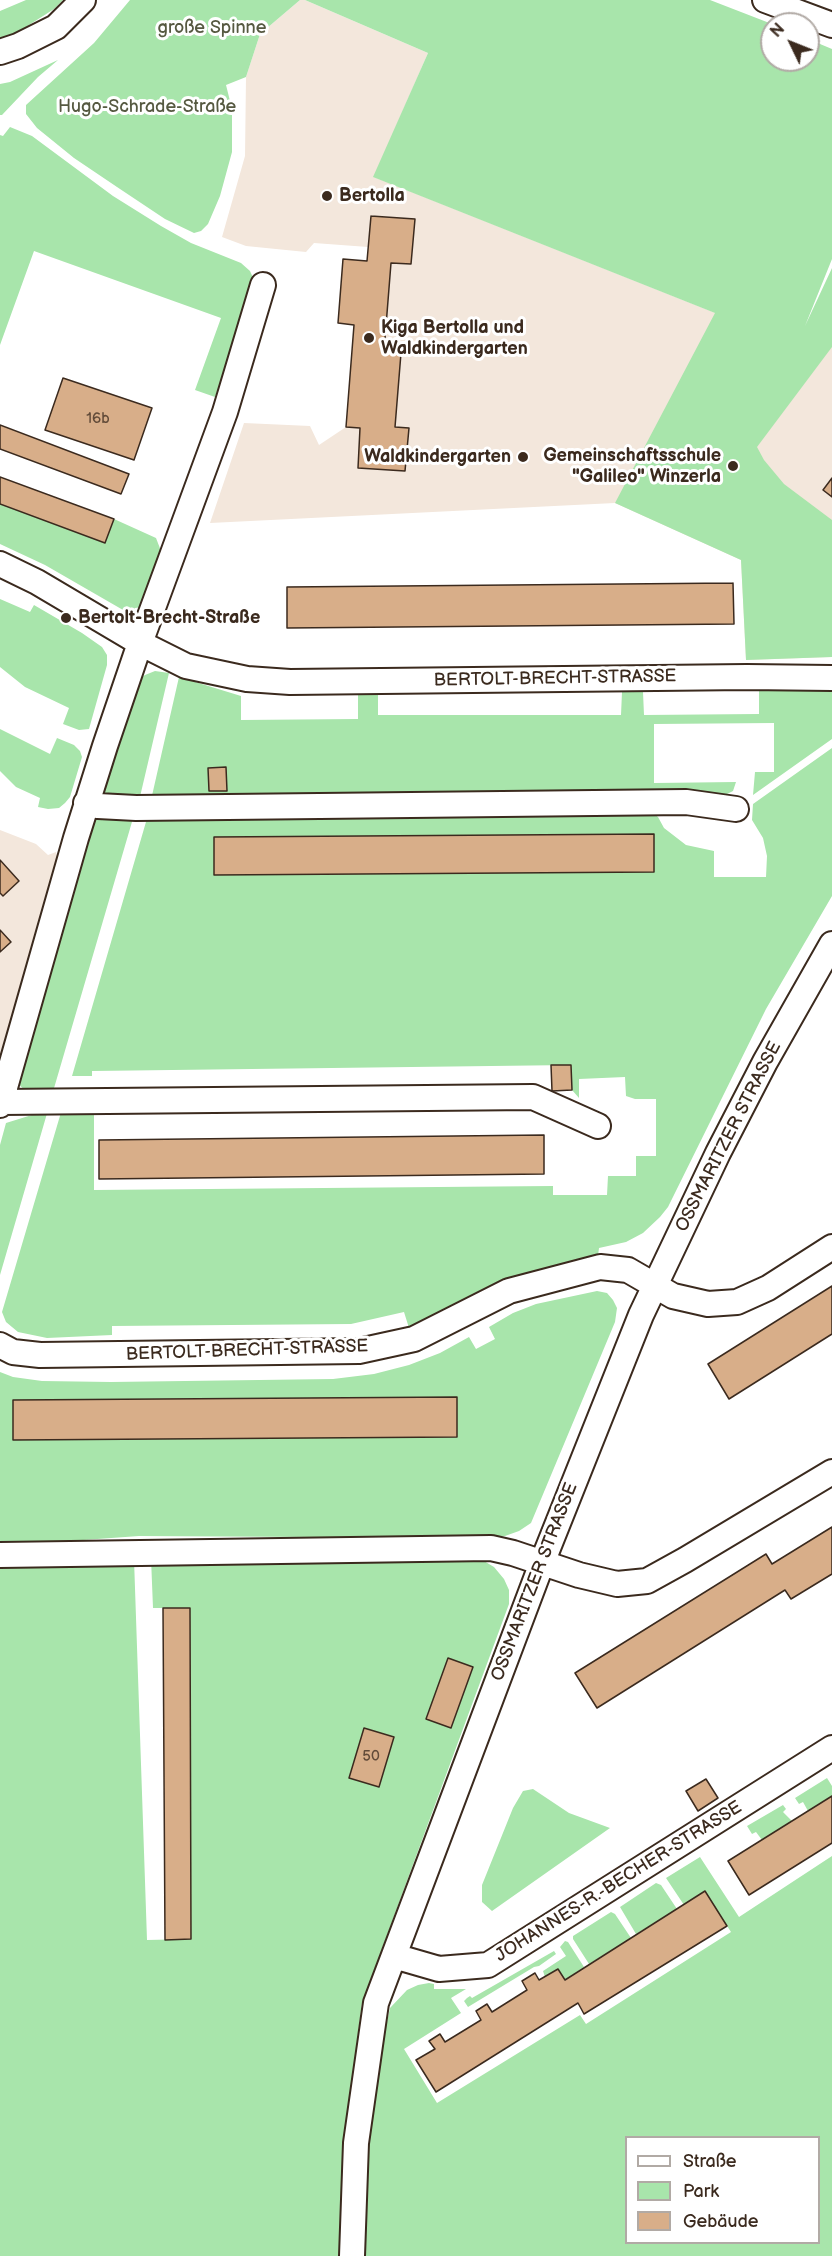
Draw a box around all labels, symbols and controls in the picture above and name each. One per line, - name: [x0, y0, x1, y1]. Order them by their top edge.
- north arrow: [760, 12, 820, 72]
- park label: große Spinne: [158, 17, 266, 39]
- text: N: [767, 20, 789, 42]
- park label: Hugo-Schrade-Straße: [58, 96, 236, 118]
- place label: Bertolla: [339, 185, 405, 207]
- marker: Bertolla: [320, 189, 334, 203]
- place label: Kiga Bertolla und Waldkindergarten: [381, 317, 528, 360]
- marker: Kiga Bertolla und Waldkindergarten: [362, 331, 376, 345]
- house number: 16b: [86, 410, 110, 428]
- place label: Gemeinschaftsschule "Galileo" Winzerla: [543, 445, 721, 488]
- place label: Waldkindergarten: [364, 446, 511, 468]
- marker: Waldkindergarten: [516, 450, 530, 464]
- marker: Gemeinschaftsschule "Galileo" Winzerla: [726, 459, 740, 473]
- place label: Bertolt-Brecht-Straße: [78, 607, 260, 629]
- marker: Bertolt-Brecht-Straße: [59, 611, 73, 625]
- street label: BERTOLT-BRECHT-STRASSE: [434, 666, 676, 692]
- street label: OSSMARITZER STRASSE: [672, 1038, 786, 1236]
- street label: BERTOLT-BRECHT-STRASSE: [125, 1336, 369, 1366]
- street label: OSSMARITZER STRASSE: [487, 1480, 583, 1684]
- house number: 50: [362, 1748, 380, 1766]
- street label: JOHANNES-R.-BECHER-STRASSE: [492, 1797, 746, 1967]
- legend: [625, 2136, 820, 2244]
- text: Straße: [683, 2151, 736, 2172]
- text: Park: [683, 2181, 719, 2202]
- text: Gebäude: [683, 2211, 759, 2232]

